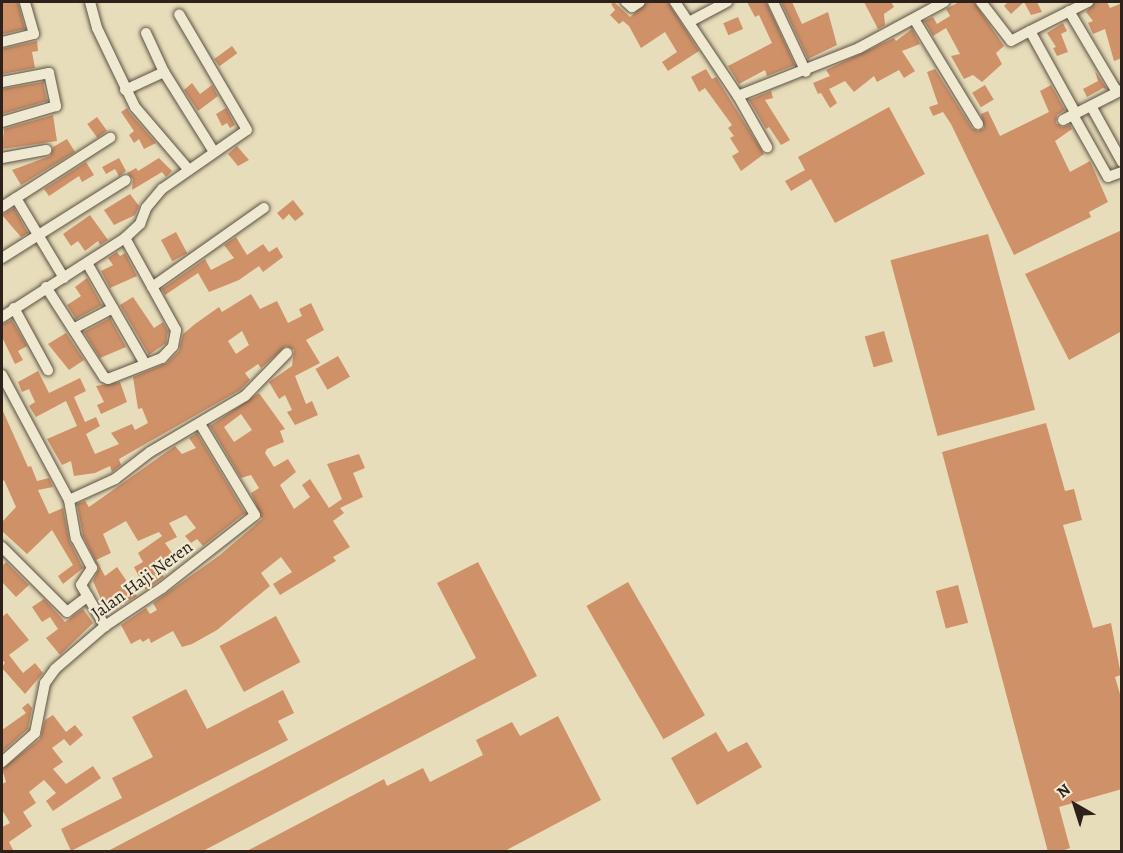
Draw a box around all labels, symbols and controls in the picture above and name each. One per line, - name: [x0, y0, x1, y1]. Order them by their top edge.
- street label: Jalan Haji Neren: [87, 536, 197, 624]
- north arrow: [1045, 775, 1105, 835]
- text: N: [1052, 779, 1075, 803]

